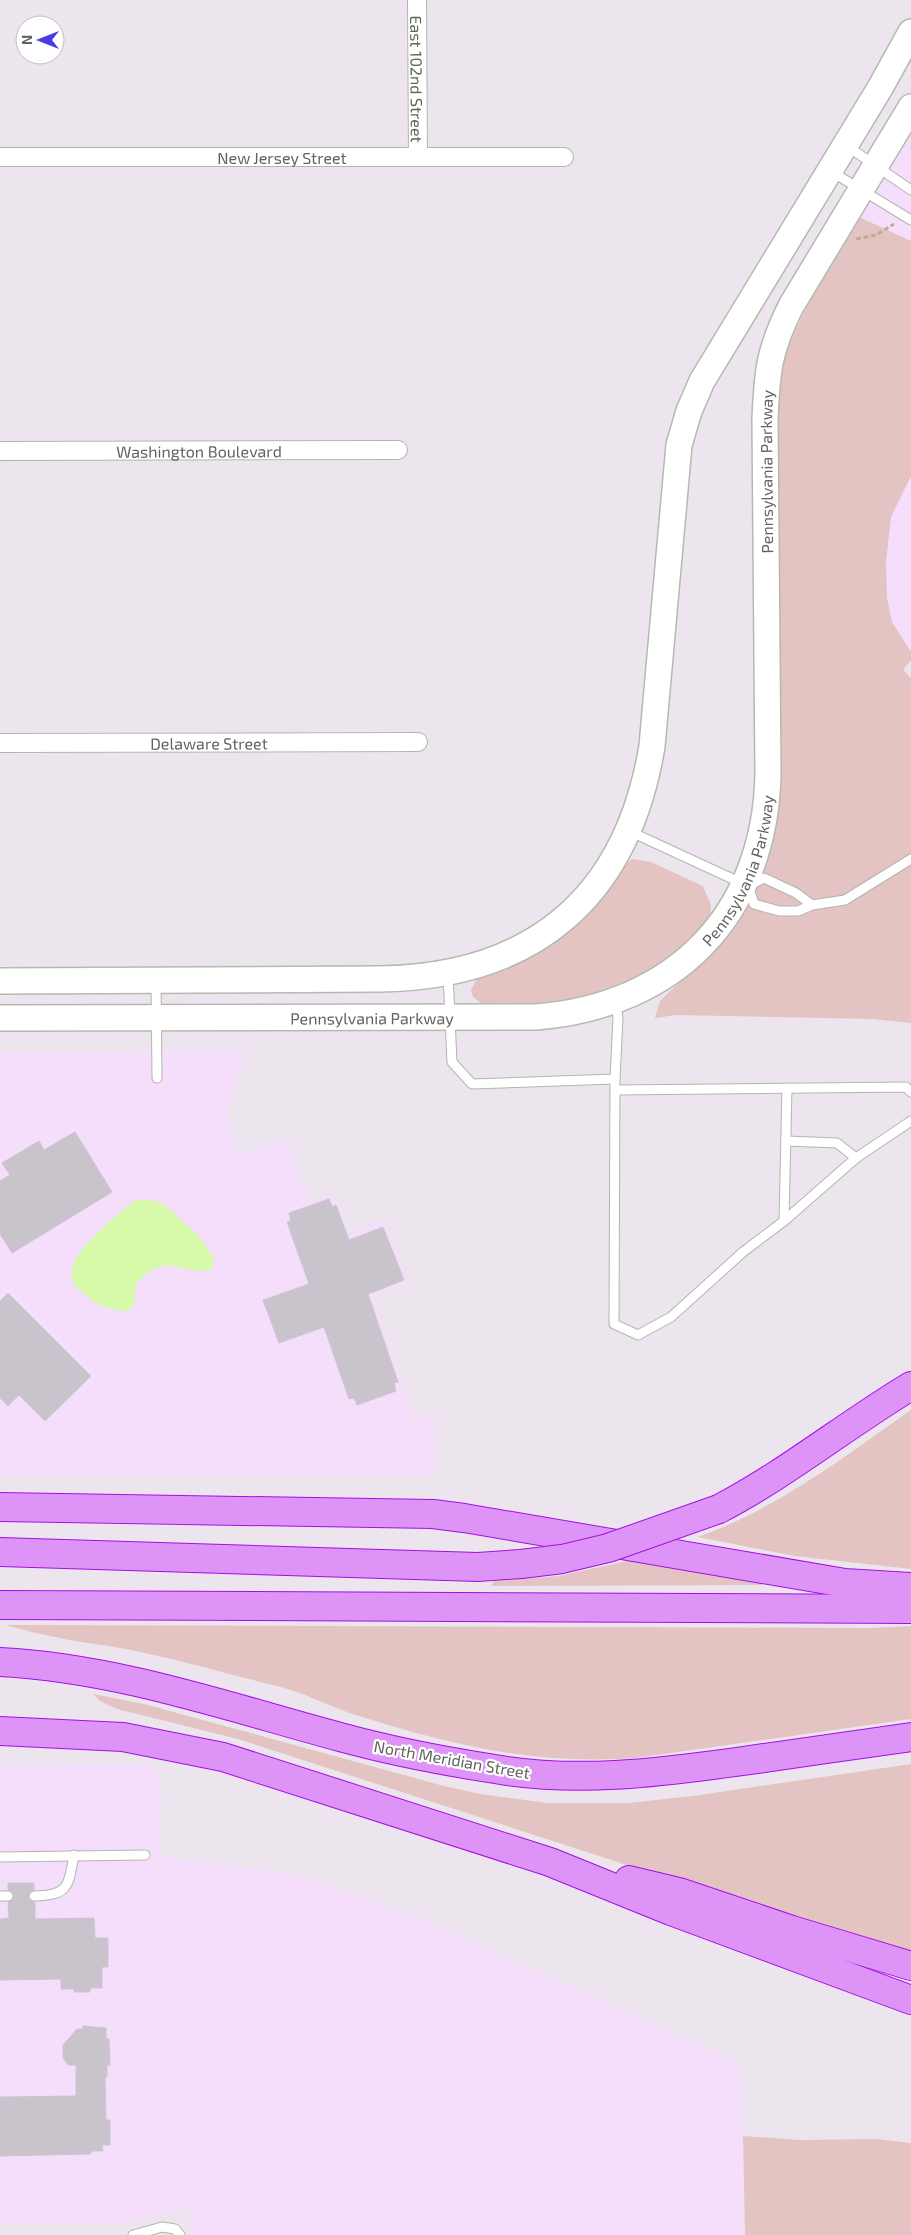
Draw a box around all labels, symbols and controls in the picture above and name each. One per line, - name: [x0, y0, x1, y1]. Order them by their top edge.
- north arrow: [15, 15, 65, 65]
- street label: East 102nd Street: [408, 15, 427, 143]
- text: N: [18, 35, 35, 45]
- street label: New Jersey Street: [217, 148, 347, 167]
- street label: Pennsylvania Parkway: [755, 389, 776, 554]
- street label: Washington Boulevard: [116, 441, 282, 460]
- street label: Delaware Street: [150, 733, 268, 752]
- street label: Pennsylvania Parkway: [697, 794, 776, 949]
- street label: Pennsylvania Parkway: [290, 1008, 454, 1027]
- street label: North Meridian Street: [373, 1736, 531, 1782]

